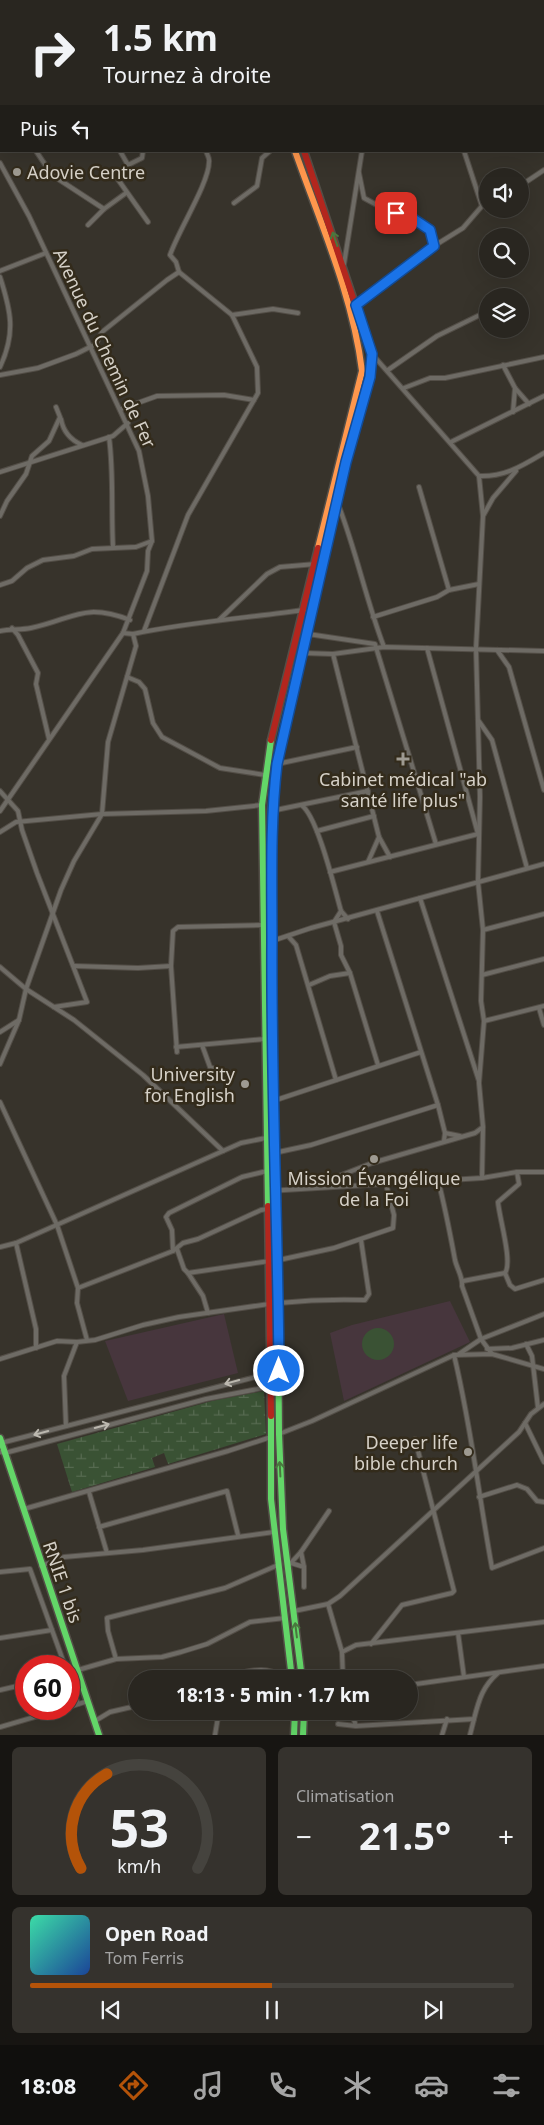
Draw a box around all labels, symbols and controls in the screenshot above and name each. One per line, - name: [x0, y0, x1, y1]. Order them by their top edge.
- text: 1.5 km: [103, 14, 218, 61]
- icon: right: [20, 20, 85, 85]
- text: Tournez à droite: [103, 59, 271, 89]
- icon: left: [67, 115, 95, 143]
- text: Puis: [20, 116, 57, 142]
- place label: Adovie Centre: [27, 160, 145, 184]
- marker: Adovie Centre: [11, 166, 23, 178]
- map controls: [479, 168, 529, 338]
- button: sound: [479, 168, 529, 218]
- pin: [375, 192, 417, 234]
- icon: arrive: [382, 199, 410, 227]
- button: search: [479, 228, 529, 278]
- one-way arrow: [330, 232, 339, 247]
- street label: Avenue du Chemin de Fer: [48, 244, 162, 452]
- button: layers: [479, 288, 529, 338]
- marker: Cabinet médical "ab santé life plus": [396, 752, 410, 766]
- place label: Cabinet médical "ab santé life plus": [319, 767, 487, 812]
- place label: University for English: [145, 1062, 236, 1107]
- marker: University for English: [239, 1078, 251, 1090]
- marker: Mission Évangélique de la Foi: [368, 1153, 380, 1165]
- place label: Mission Évangélique de la Foi: [288, 1166, 460, 1211]
- position arrow: [252, 1344, 304, 1396]
- one-way arrow: [224, 1377, 240, 1387]
- one-way arrow: [94, 1421, 110, 1431]
- one-way arrow: [34, 1428, 50, 1438]
- place label: Deeper life bible church: [354, 1430, 458, 1475]
- marker: Deeper life bible church: [462, 1446, 474, 1458]
- one-way arrow: [276, 1461, 285, 1477]
- street label: RNIE 1 bis: [38, 1538, 88, 1626]
- one-way arrow: [291, 1623, 301, 1639]
- speed limit sign: 60: [15, 1655, 80, 1720]
- text: 18:13 · 5 min · 1.7 km: [176, 1682, 370, 1708]
- text: Climatisation: [296, 1785, 394, 1807]
- text: 53: [109, 1791, 169, 1862]
- text: 21.5°: [359, 1809, 451, 1861]
- text: −: [296, 1817, 312, 1855]
- text: +: [498, 1817, 514, 1855]
- text: km/h: [117, 1854, 161, 1878]
- text: Open Road: [105, 1921, 208, 1947]
- text: Tom Ferris: [105, 1947, 184, 1969]
- icon: previous: [97, 1996, 125, 2024]
- icon: pause: [258, 1996, 286, 2024]
- icon: next: [419, 1996, 447, 2024]
- icon: directions: [116, 2068, 151, 2103]
- icon: music: [191, 2068, 226, 2103]
- icon: phone: [265, 2068, 300, 2103]
- icon: climate: [340, 2068, 375, 2103]
- icon: car: [414, 2068, 449, 2103]
- icon: filters: [489, 2068, 524, 2103]
- text: 18:08: [20, 2070, 76, 2100]

